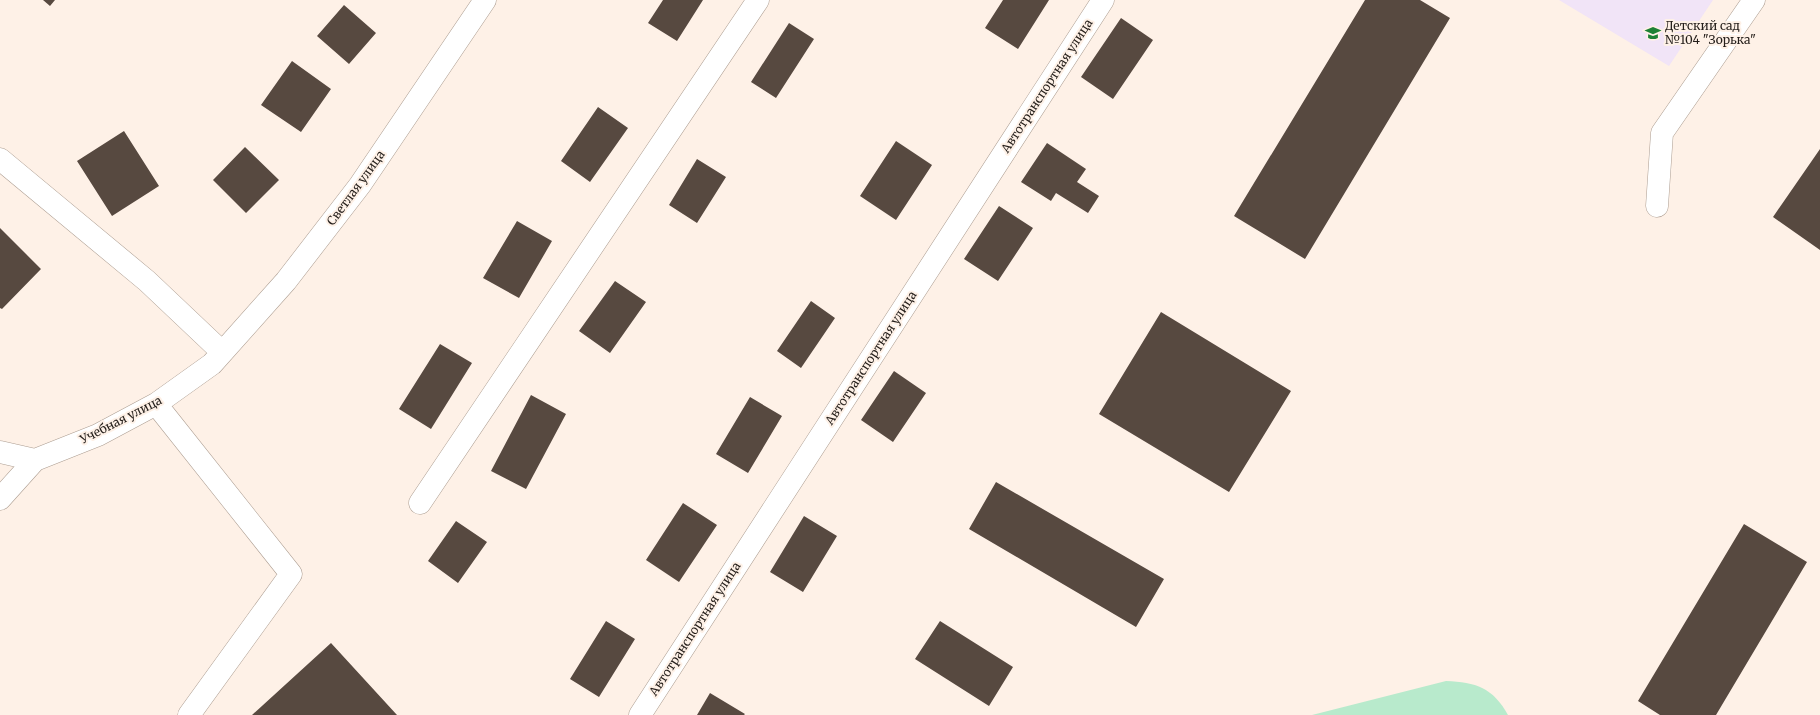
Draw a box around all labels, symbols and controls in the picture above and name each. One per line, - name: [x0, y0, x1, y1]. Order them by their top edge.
- street label: Автотранспортная улица: [997, 16, 1096, 156]
- place label: Детский сад №104 "Зорька": [1665, 18, 1756, 47]
- school or university icon: Детский сад №104 "Зорька": [1644, 24, 1662, 42]
- street label: Светлая улица: [323, 147, 388, 228]
- street label: Автотранспортная улица: [821, 288, 920, 428]
- street label: Учебная улица: [76, 392, 165, 447]
- street label: Автотранспортная улица: [645, 559, 744, 699]

